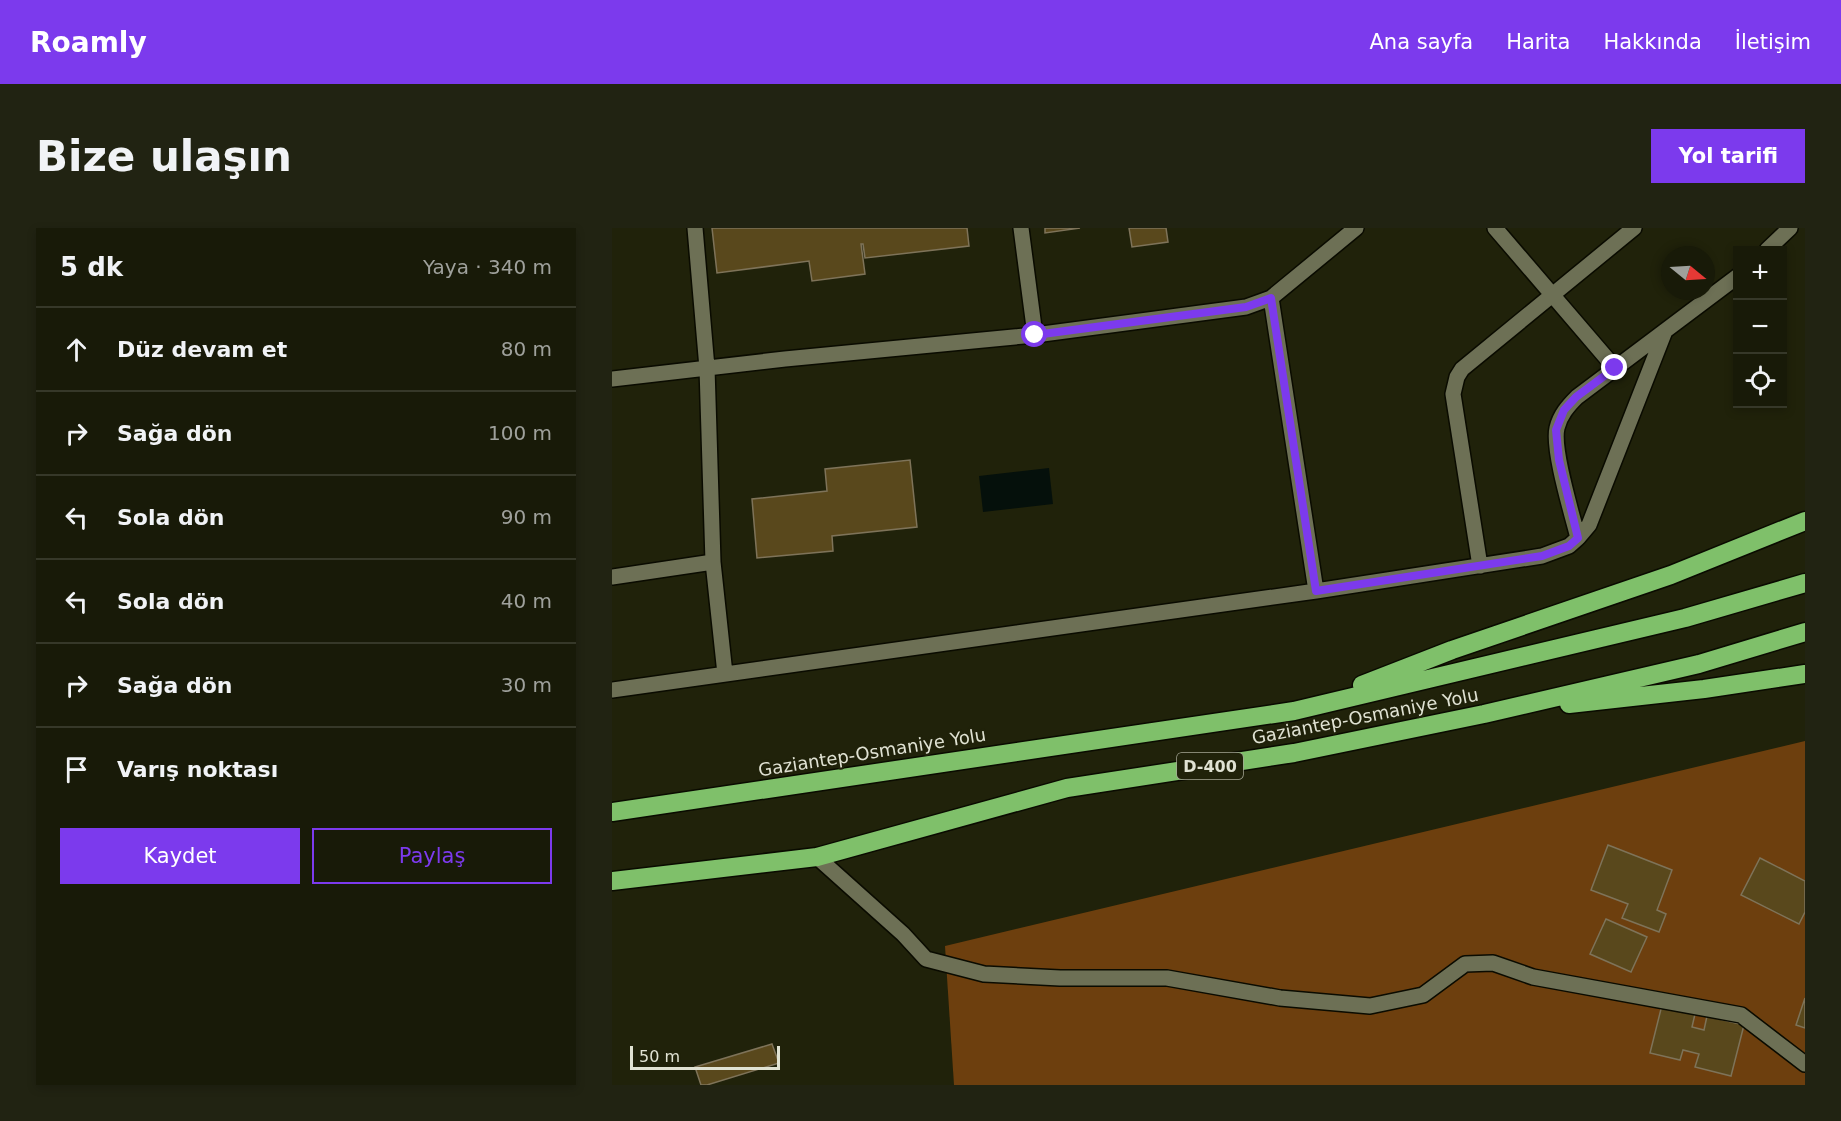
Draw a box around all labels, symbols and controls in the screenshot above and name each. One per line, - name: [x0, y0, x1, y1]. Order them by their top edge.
- text: Roamly: [30, 26, 147, 59]
- text: Ana sayfa: [1369, 30, 1473, 54]
- text: Harita: [1506, 30, 1570, 54]
- text: Hakkında: [1603, 30, 1702, 54]
- text: İletişim: [1735, 30, 1811, 54]
- button: Yol tarifi: [1651, 129, 1805, 183]
- text: Bize ulaşın: [36, 132, 292, 181]
- north arrow: [1661, 246, 1715, 300]
- map controls: [1733, 246, 1787, 408]
- button: +: [1733, 246, 1787, 300]
- text: 5 dk: [60, 252, 123, 282]
- text: Yaya · 340 m: [423, 255, 552, 279]
- button: −: [1733, 300, 1787, 354]
- route start: [1021, 321, 1047, 347]
- icon: ahead: [60, 333, 93, 366]
- text: Düz devam et: [117, 337, 287, 362]
- text: 80 m: [501, 337, 552, 361]
- route end: [1601, 354, 1627, 380]
- button: locate: [1733, 354, 1787, 408]
- icon: right: [60, 417, 93, 450]
- text: Sağa dön: [117, 421, 232, 446]
- text: 100 m: [488, 421, 552, 445]
- icon: left: [60, 501, 93, 534]
- text: Sola dön: [117, 505, 225, 530]
- text: 90 m: [501, 505, 552, 529]
- icon: left: [60, 585, 93, 618]
- text: Sola dön: [117, 589, 225, 614]
- text: 40 m: [501, 589, 552, 613]
- icon: right: [60, 669, 93, 702]
- text: Sağa dön: [117, 673, 232, 698]
- text: 30 m: [501, 673, 552, 697]
- street label: Gaziantep-Osmaniye Yolu: [1250, 684, 1480, 748]
- street label: Gaziantep-Osmaniye Yolu: [757, 724, 987, 780]
- icon: arrive: [60, 753, 93, 786]
- road number: D-400: [1177, 753, 1243, 779]
- text: Varış noktası: [117, 757, 278, 782]
- button: Kaydet: [60, 828, 300, 884]
- button: Paylaş: [312, 828, 552, 884]
- scale bar: [630, 1043, 780, 1070]
- text: 50 m: [639, 1047, 680, 1066]

